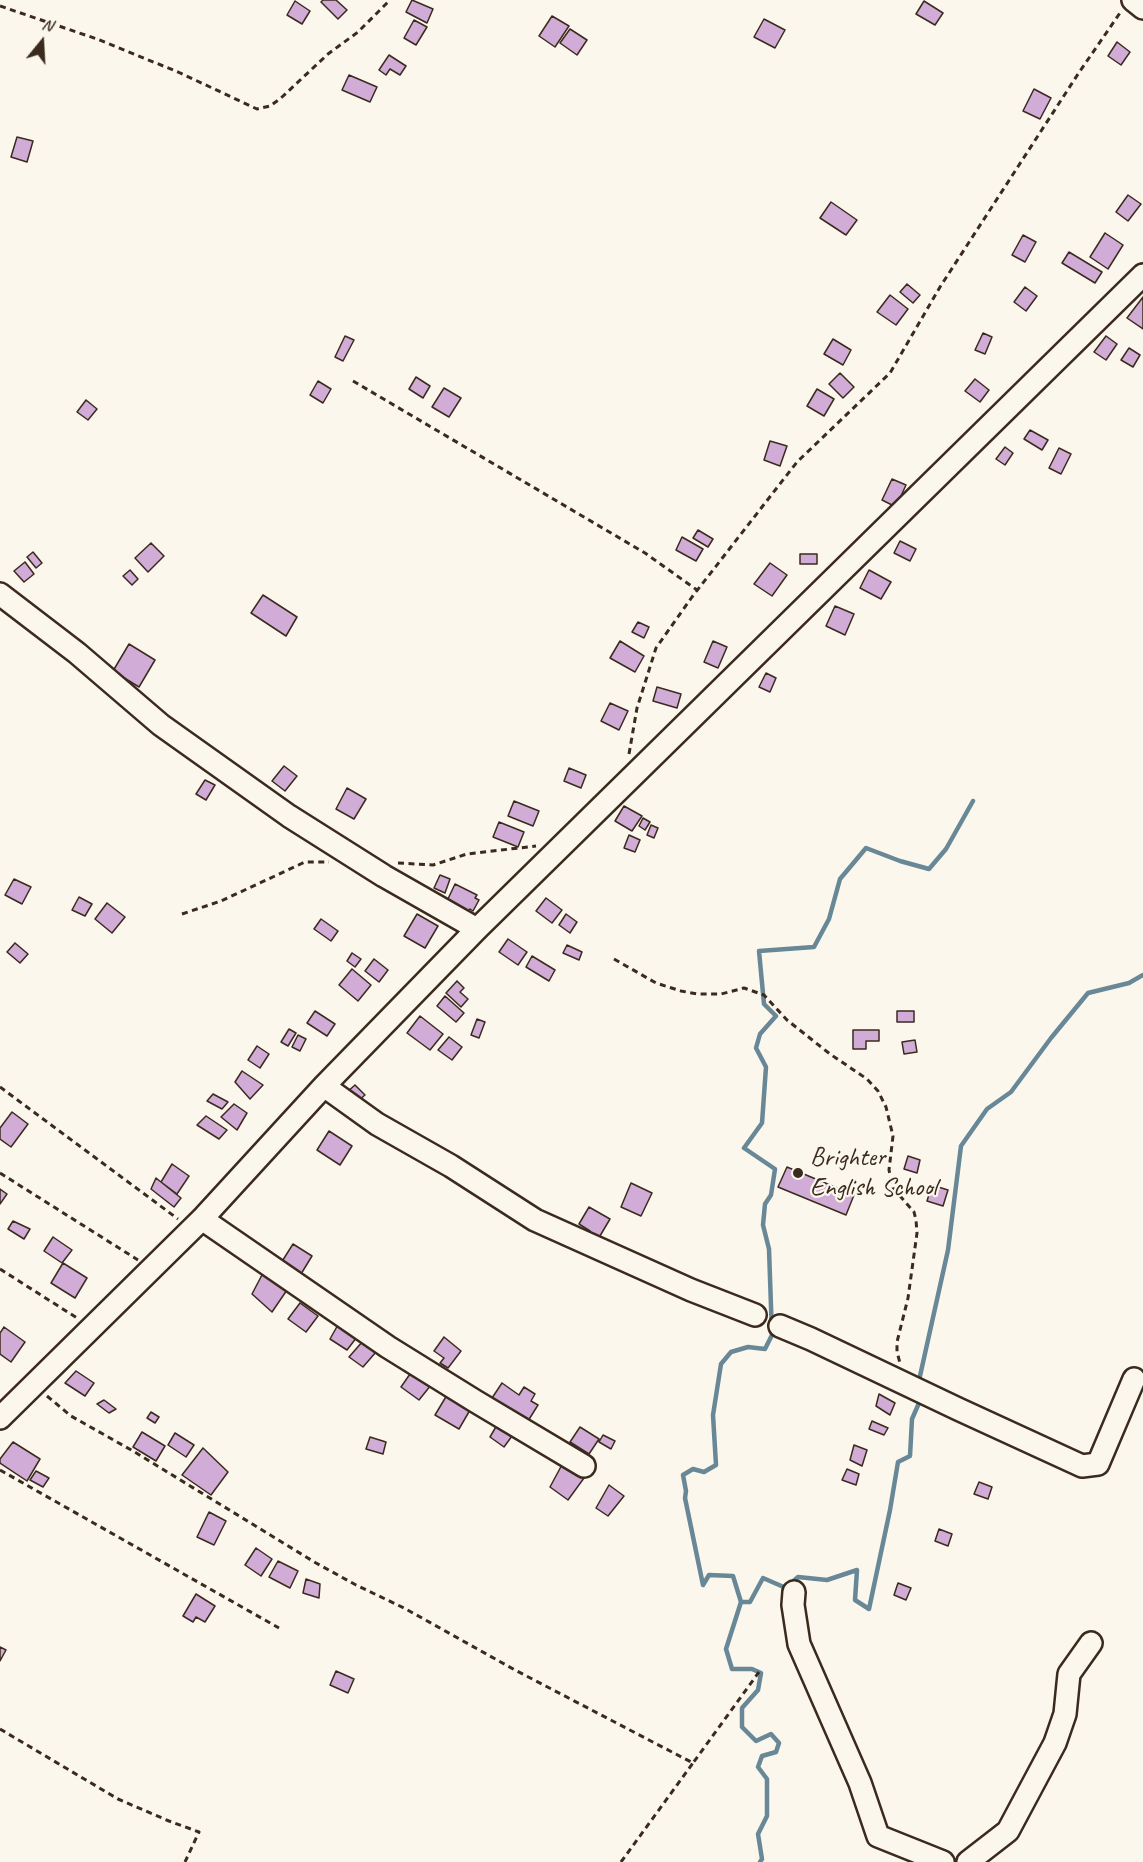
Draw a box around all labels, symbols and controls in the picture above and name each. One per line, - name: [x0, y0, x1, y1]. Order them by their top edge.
- north arrow: [12, 12, 72, 72]
- text: N: [40, 14, 55, 36]
- place label: Brighter English School: [810, 1142, 937, 1204]
- marker: Brighter English School: [791, 1166, 805, 1180]

